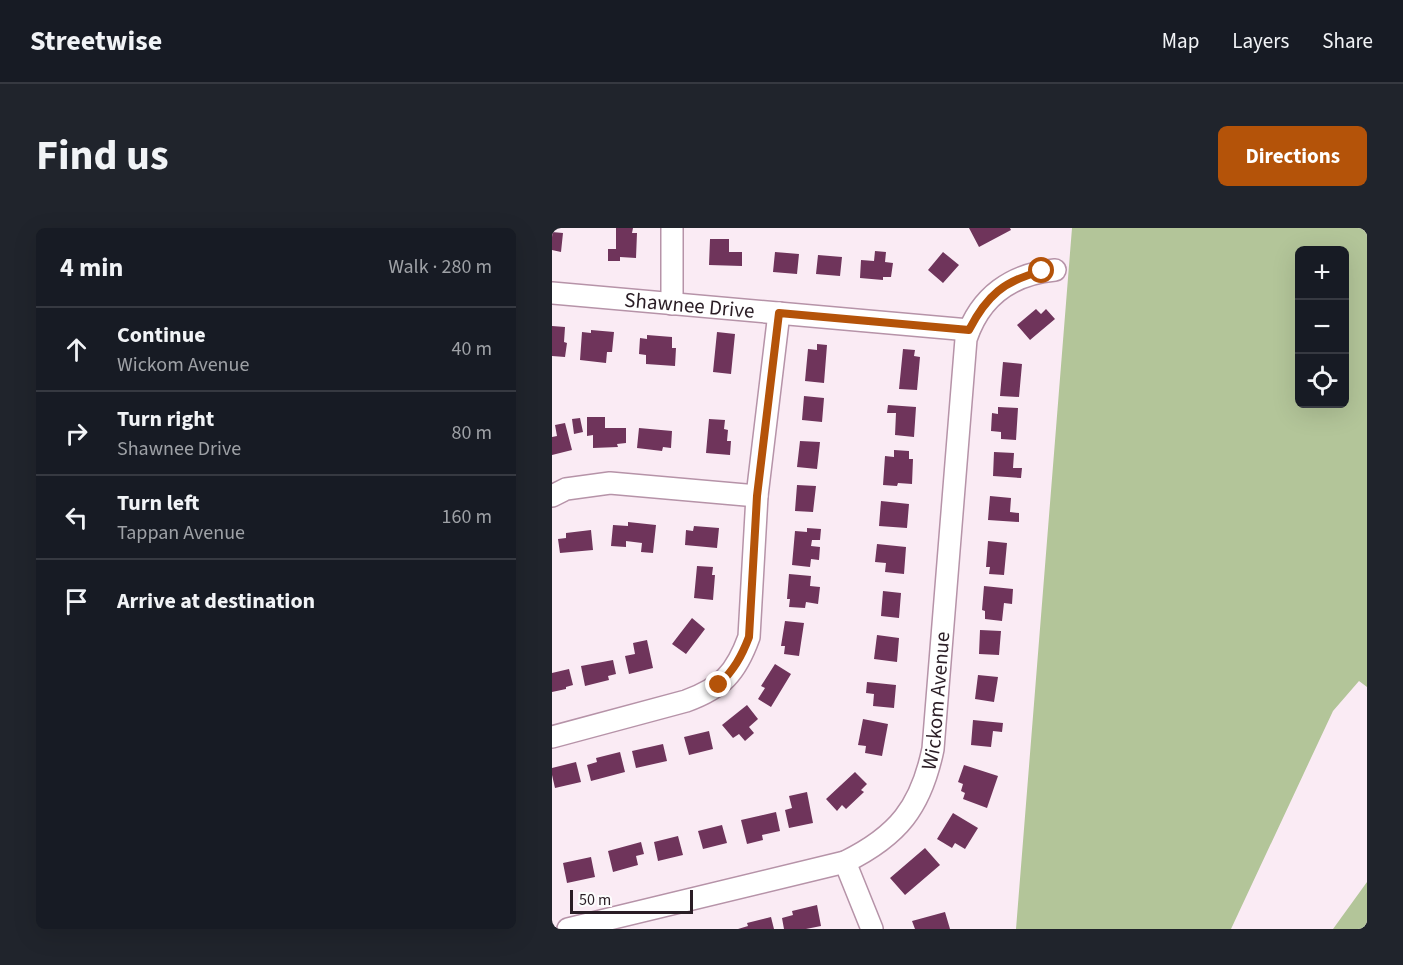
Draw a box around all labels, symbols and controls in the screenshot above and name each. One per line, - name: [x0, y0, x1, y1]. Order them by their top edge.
- text: Streetwise: [30, 21, 162, 61]
- text: Map: [1162, 26, 1199, 56]
- text: Layers: [1232, 26, 1289, 56]
- text: Share: [1322, 26, 1373, 56]
- text: Find us: [36, 126, 169, 186]
- button: Directions: [1218, 126, 1367, 186]
- map controls: [1295, 246, 1349, 408]
- button: +: [1295, 246, 1349, 300]
- text: 4 min: [60, 249, 123, 286]
- text: Walk · 280 m: [388, 253, 492, 281]
- route start: [1028, 257, 1054, 283]
- street label: Shawnee Drive: [623, 284, 756, 326]
- button: −: [1295, 300, 1349, 354]
- text: Continue: [117, 319, 206, 351]
- icon: ahead: [60, 333, 93, 366]
- text: 40 m: [452, 335, 492, 363]
- text: Wickom Avenue: [117, 351, 249, 379]
- button: locate: [1295, 354, 1349, 408]
- text: Turn right: [117, 403, 214, 435]
- icon: right: [60, 417, 93, 450]
- text: 80 m: [452, 419, 492, 447]
- text: Shawnee Drive: [117, 435, 241, 463]
- text: Turn left: [117, 487, 199, 519]
- icon: left: [60, 501, 93, 534]
- text: 160 m: [442, 503, 492, 531]
- text: Tappan Avenue: [117, 519, 245, 547]
- icon: arrive: [60, 585, 93, 618]
- text: Arrive at destination: [117, 585, 315, 617]
- street label: Wickom Avenue: [913, 630, 957, 774]
- route end: [705, 671, 731, 697]
- scale bar: [570, 887, 693, 914]
- text: 50 m: [579, 889, 611, 911]

